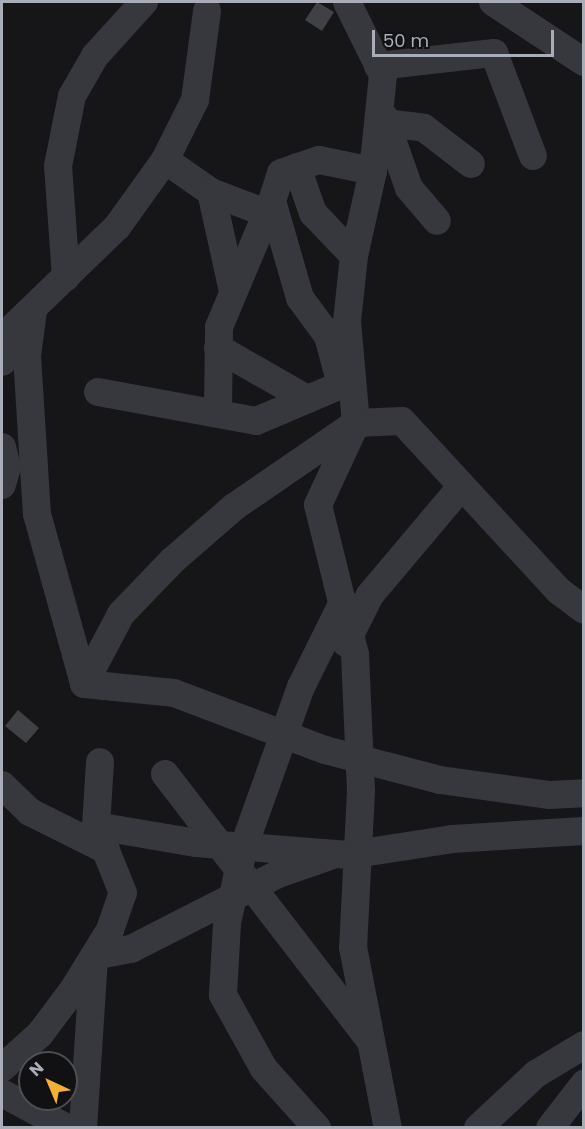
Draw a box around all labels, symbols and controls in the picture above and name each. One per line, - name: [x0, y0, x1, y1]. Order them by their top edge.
- scale bar: [375, 18, 556, 56]
- text: 50 m: [383, 28, 429, 53]
- north arrow: [18, 1051, 78, 1111]
- text: N: [24, 1057, 49, 1082]

